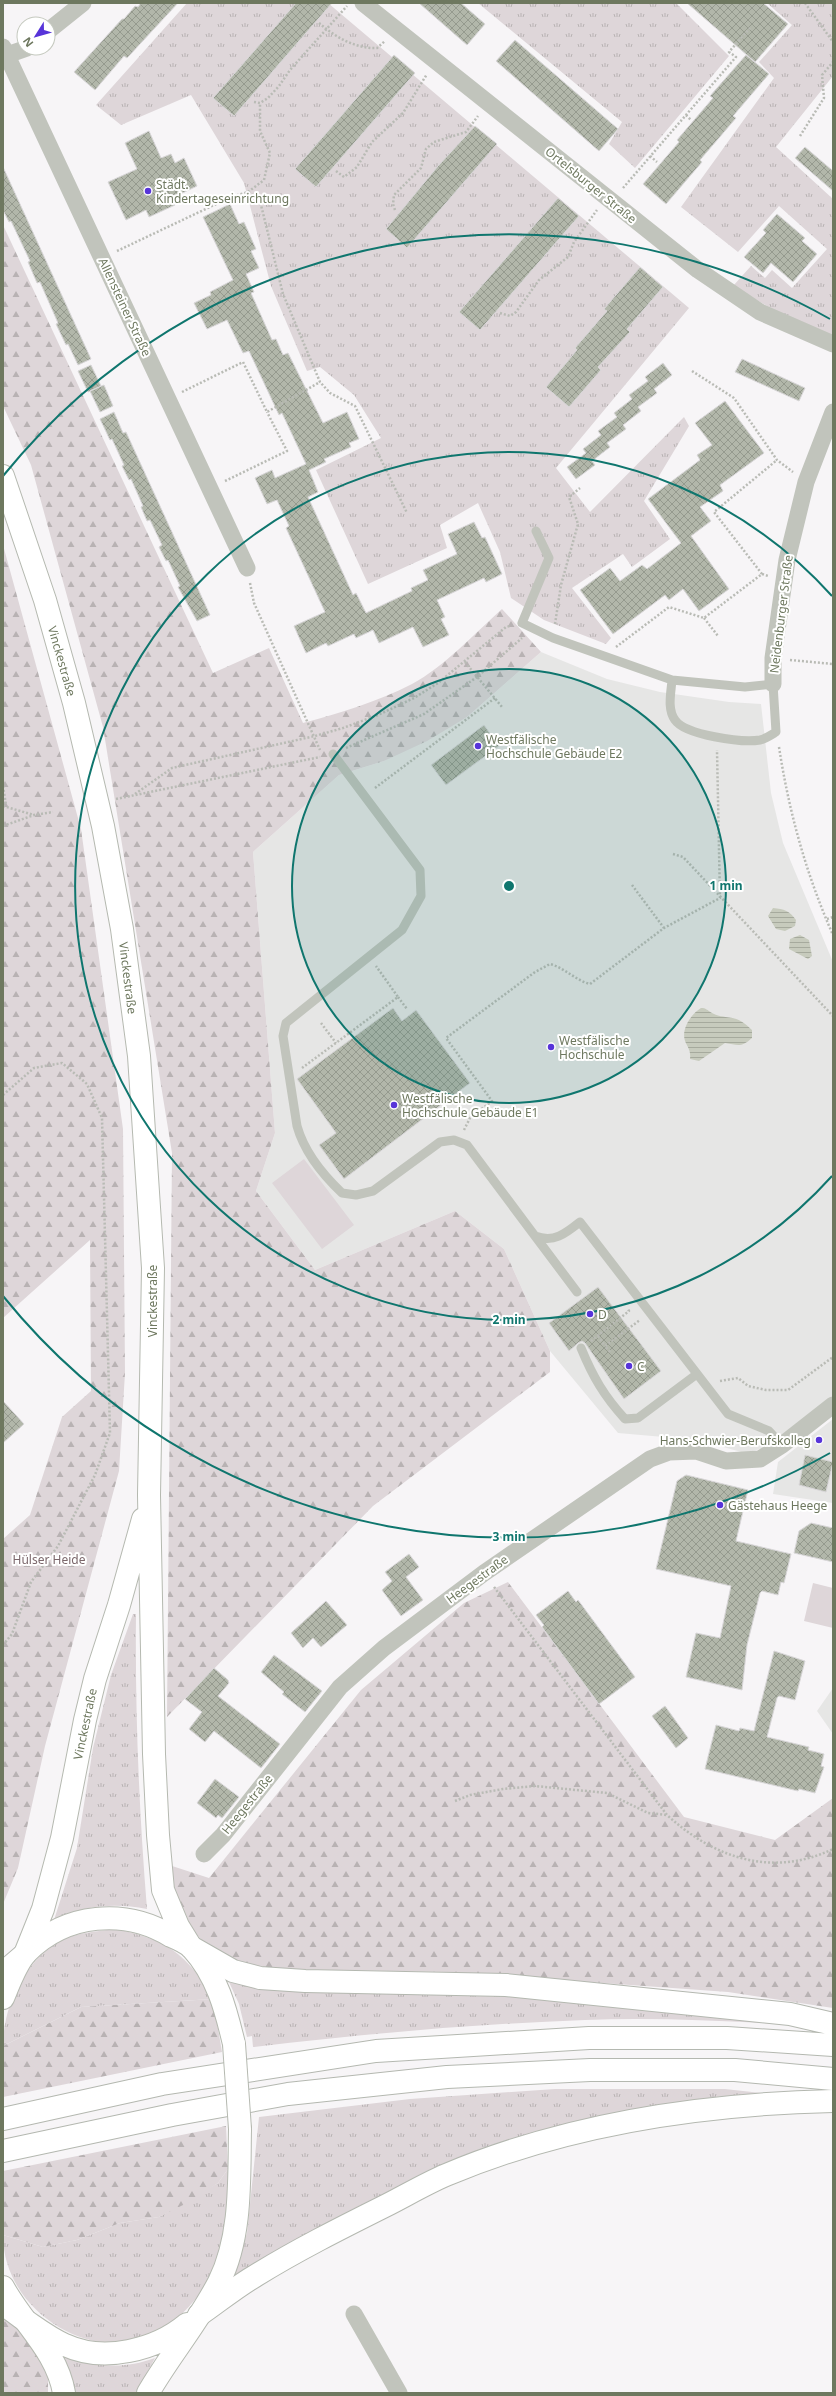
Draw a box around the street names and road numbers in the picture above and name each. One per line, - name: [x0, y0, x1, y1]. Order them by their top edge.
- street label: Ortelsburger Straße: [542, 143, 640, 227]
- street label: Allensteiner Straße: [95, 255, 155, 359]
- street label: Neidenburger Straße: [765, 554, 797, 674]
- street label: Vinckestraße: [44, 624, 80, 698]
- street label: Vinckestraße: [115, 941, 141, 1015]
- street label: Vinckestraße: [144, 1265, 161, 1337]
- street label: Heegestraße: [443, 1551, 511, 1607]
- street label: Vinckestraße: [69, 1687, 101, 1761]
- street label: Heegestraße: [218, 1770, 277, 1838]

